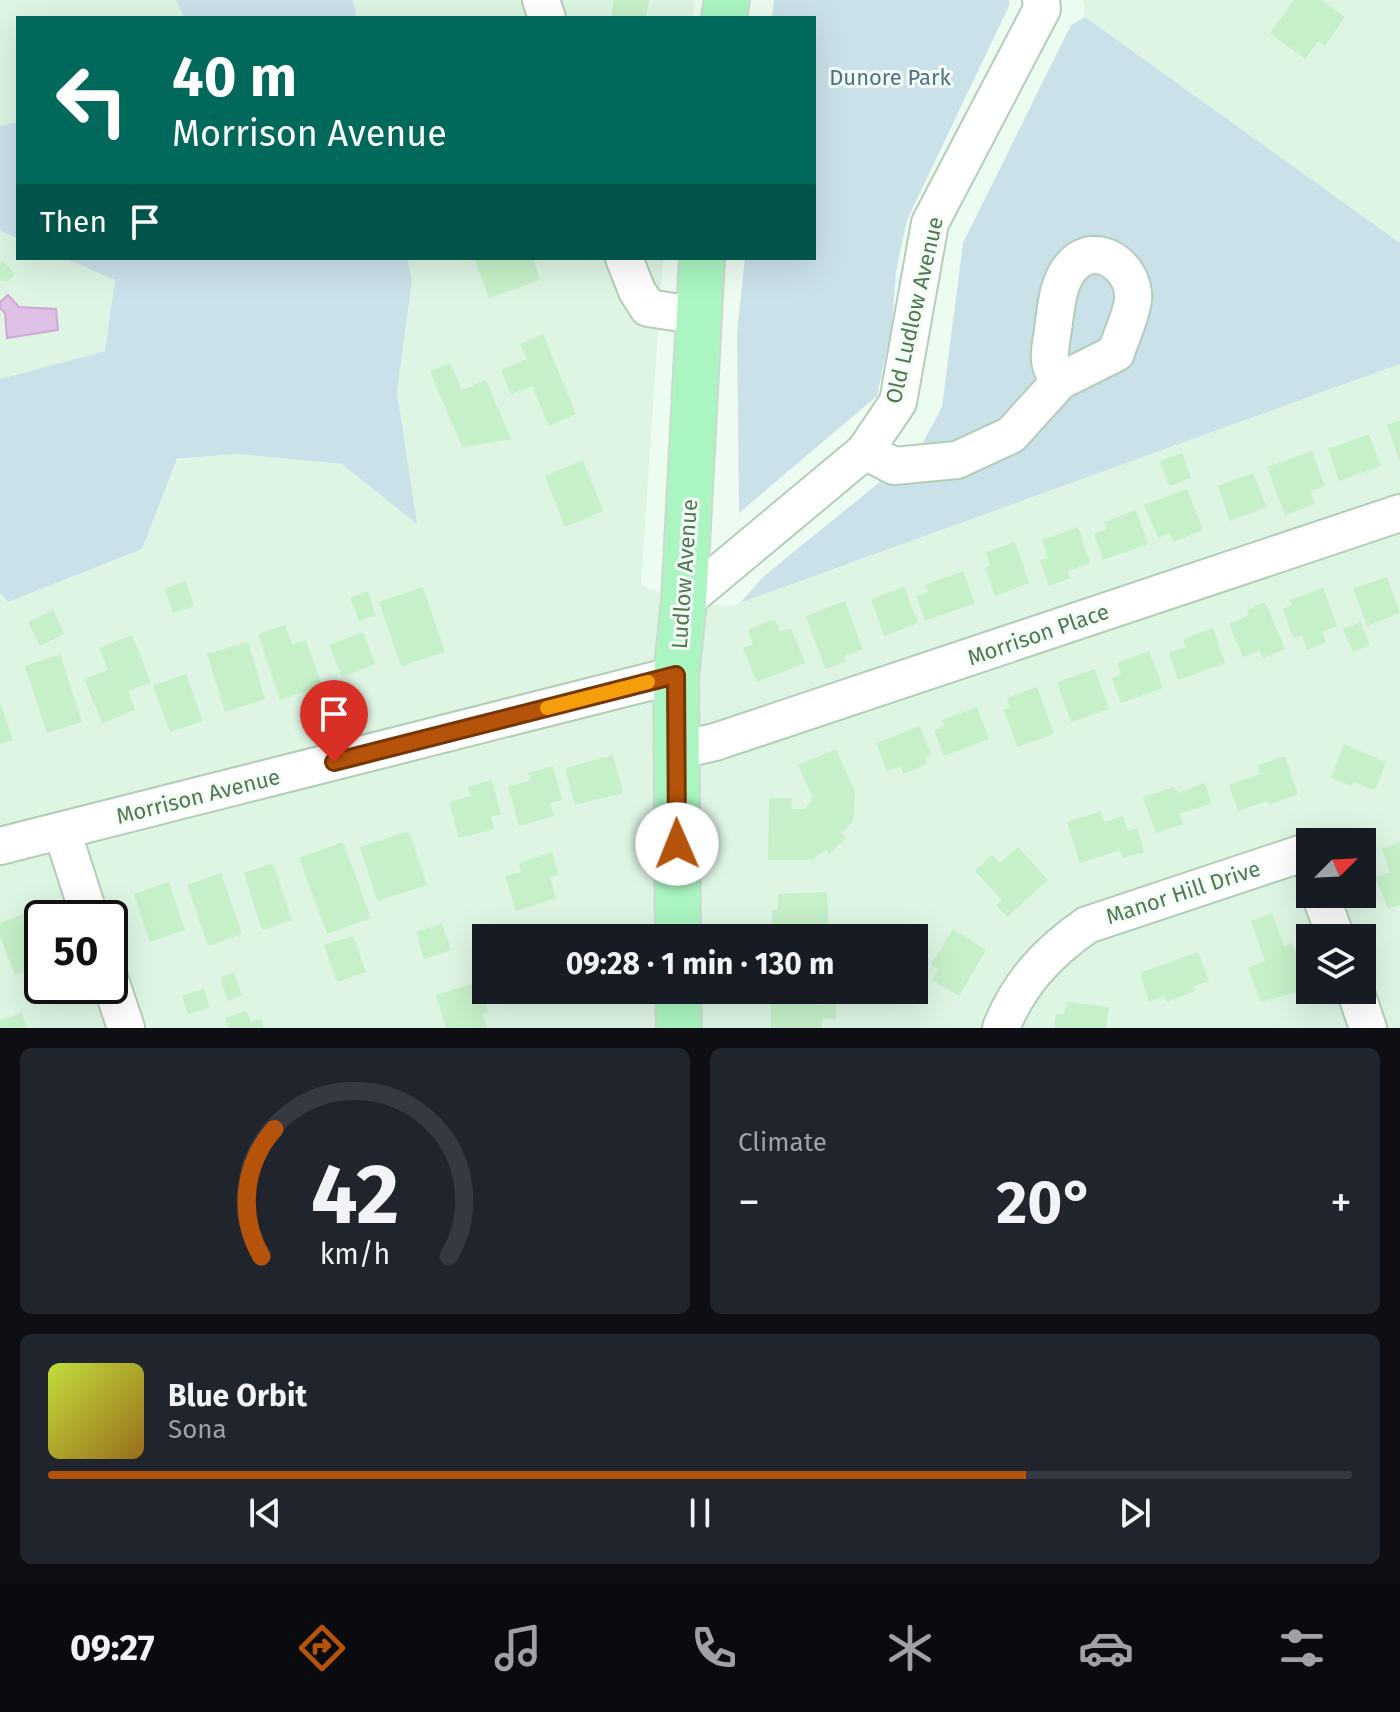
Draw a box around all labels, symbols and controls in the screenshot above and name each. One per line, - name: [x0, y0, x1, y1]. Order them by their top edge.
- text: 40 m: [172, 44, 297, 111]
- icon: left: [40, 48, 144, 152]
- park label: Dunore Park: [829, 64, 952, 91]
- text: Morrison Avenue: [172, 112, 447, 156]
- icon: arrive: [123, 200, 167, 244]
- text: Then: [40, 204, 107, 240]
- street label: Old Ludlow Avenue: [880, 214, 949, 406]
- street label: Ludlow Avenue: [666, 498, 703, 650]
- street label: Morrison Place: [964, 598, 1112, 671]
- pin: [300, 680, 368, 762]
- icon: arrive: [312, 692, 356, 736]
- street label: Morrison Avenue: [113, 763, 283, 830]
- position arrow: [635, 802, 719, 886]
- north arrow: [1296, 828, 1376, 908]
- map controls: [1296, 828, 1376, 1004]
- street label: Manor Hill Drive: [1103, 855, 1264, 930]
- speed limit sign: 50: [24, 900, 128, 1004]
- button: layers: [1296, 924, 1376, 1004]
- text: 09:28 · 1 min · 130 m: [566, 946, 834, 982]
- text: Climate: [738, 1127, 827, 1158]
- text: 42: [311, 1145, 399, 1245]
- text: 20°: [996, 1167, 1094, 1239]
- text: −: [738, 1176, 760, 1229]
- text: +: [1330, 1176, 1352, 1229]
- text: km/h: [320, 1237, 390, 1272]
- text: Blue Orbit: [168, 1378, 307, 1414]
- text: Sona: [168, 1414, 227, 1445]
- icon: previous: [243, 1491, 287, 1535]
- icon: pause: [678, 1491, 722, 1535]
- icon: next: [1113, 1491, 1157, 1535]
- icon: directions: [294, 1620, 350, 1676]
- icon: music: [490, 1620, 546, 1676]
- icon: phone: [686, 1620, 742, 1676]
- icon: climate: [882, 1620, 938, 1676]
- icon: car: [1078, 1620, 1134, 1676]
- icon: filters: [1274, 1620, 1330, 1676]
- text: 09:27: [70, 1626, 155, 1670]

